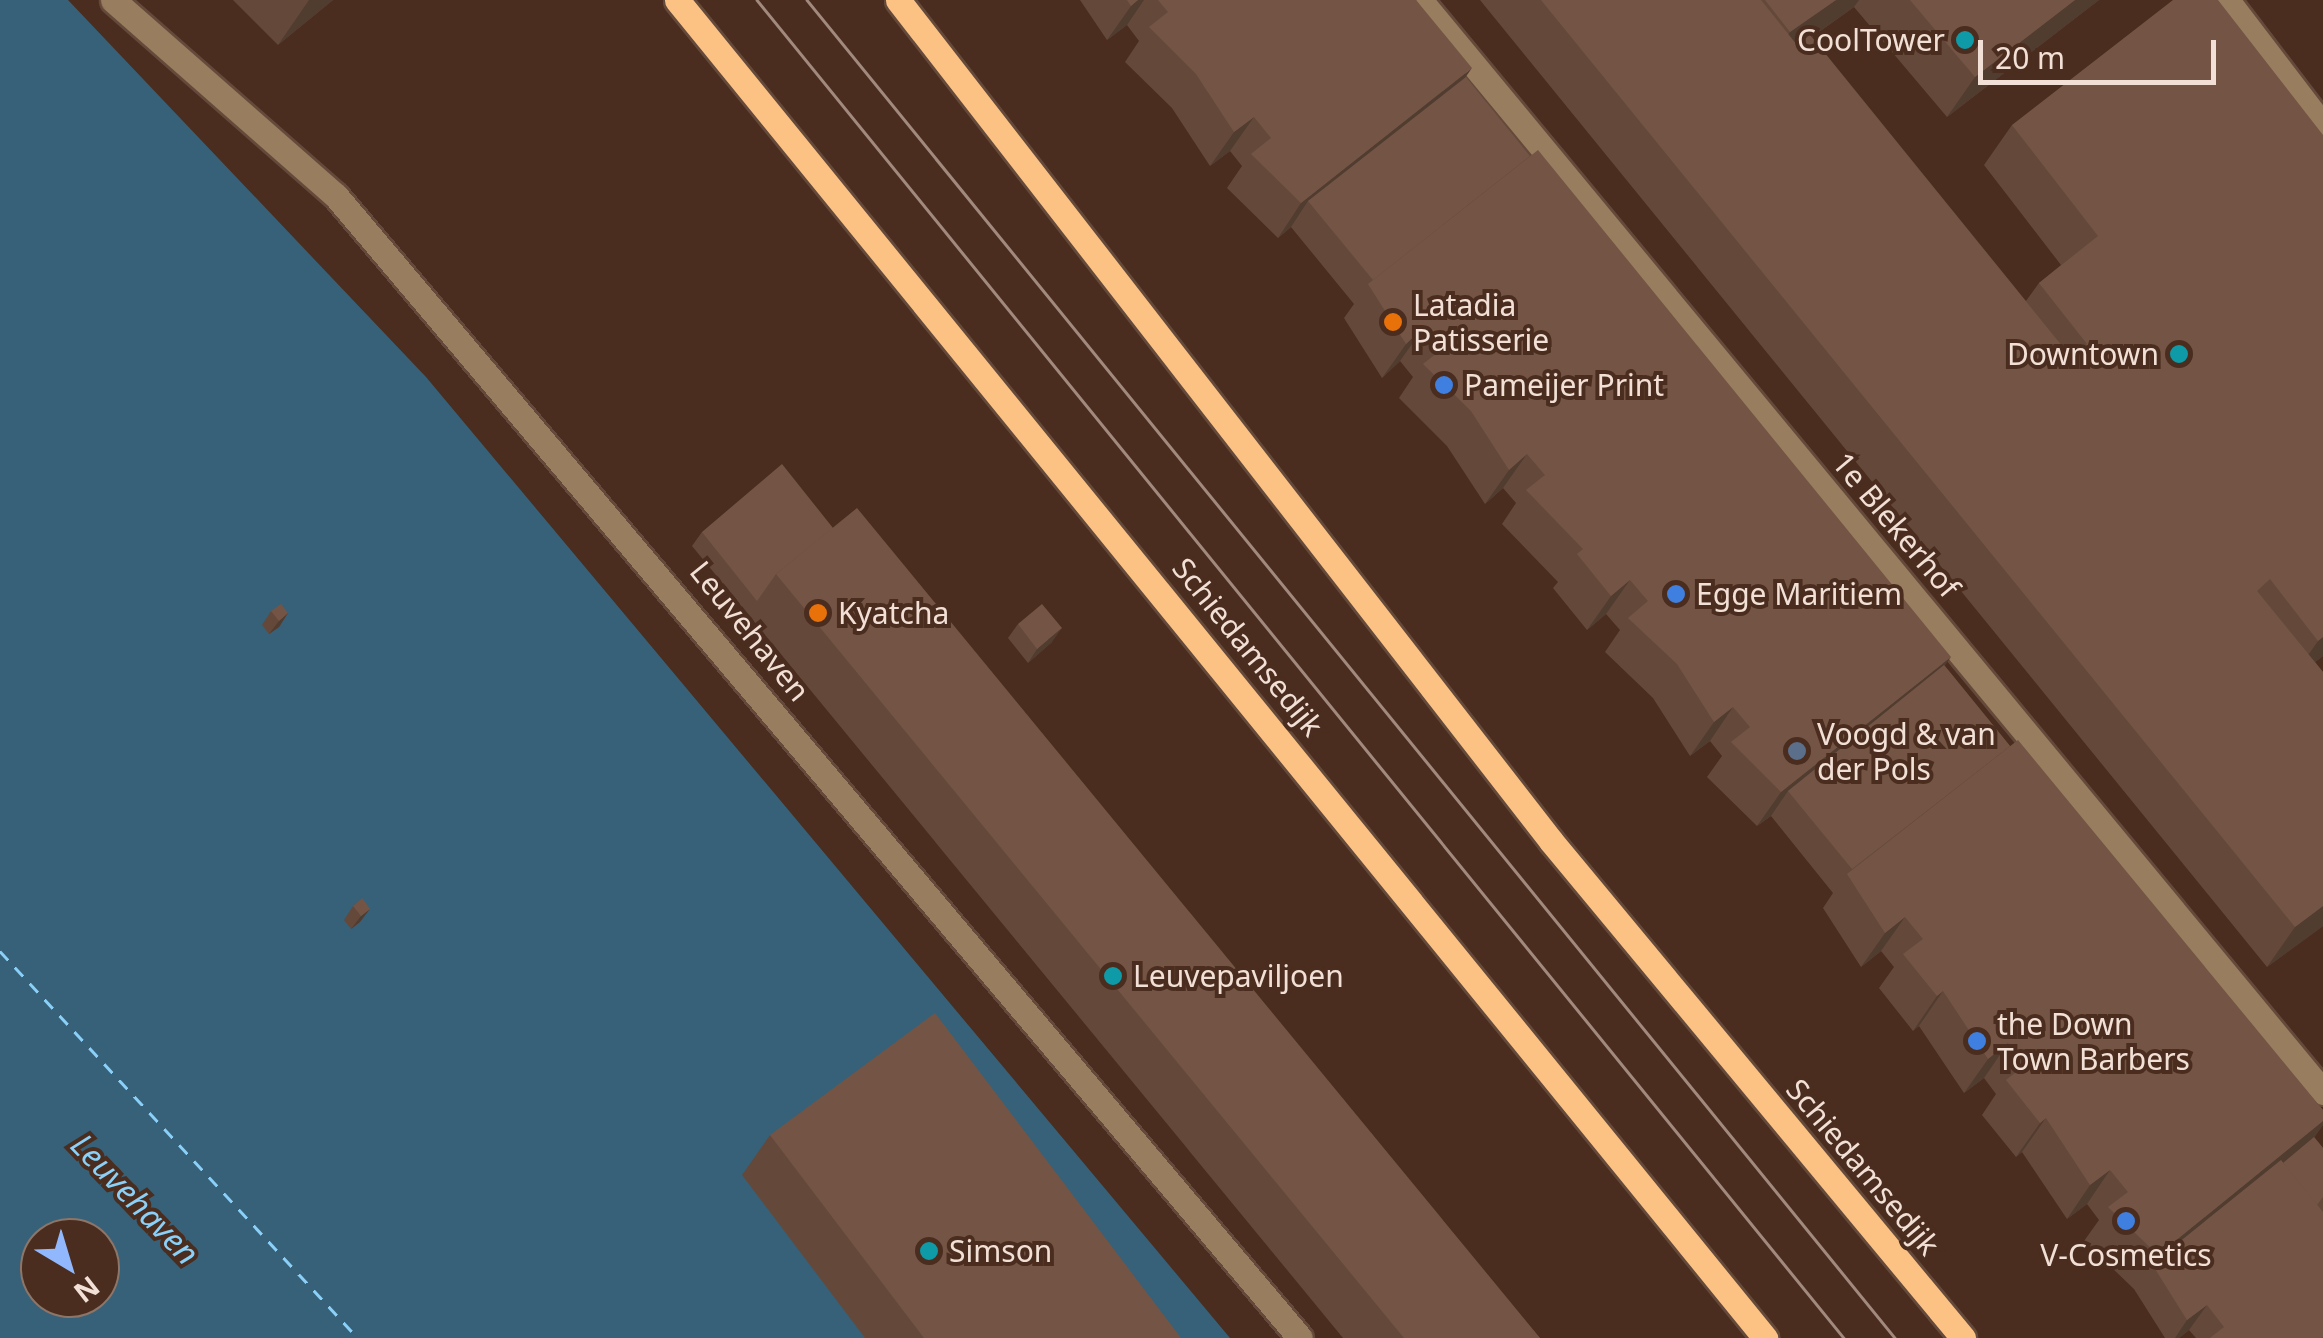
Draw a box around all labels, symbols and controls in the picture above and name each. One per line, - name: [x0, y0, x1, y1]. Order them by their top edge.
- scale bar: [1983, 20, 2220, 82]
- place label: CoolTower: [1797, 22, 1945, 58]
- marker: CoolTower: [1954, 29, 1976, 51]
- text: 20 m: [1995, 37, 2065, 78]
- place label: Latadia Patisserie: [1413, 287, 1549, 358]
- marker: Latadia Patisserie: [1382, 311, 1404, 333]
- place label: Downtown: [2007, 336, 2159, 372]
- marker: Downtown: [2168, 343, 2190, 365]
- place label: Pameijer Print: [1464, 367, 1664, 403]
- marker: Pameijer Print: [1433, 374, 1455, 396]
- street label: 1e Blekerhof: [1825, 445, 1967, 605]
- street label: Schiedamsedijk: [1165, 551, 1331, 743]
- street label: Leuvehaven: [683, 554, 817, 708]
- place label: Egge Maritiem: [1696, 576, 1902, 612]
- marker: Egge Maritiem: [1665, 583, 1687, 605]
- place label: Kyatcha: [838, 595, 949, 631]
- marker: Kyatcha: [807, 602, 829, 624]
- place label: Voogd & van der Pols: [1817, 716, 1996, 786]
- marker: Voogd & van der Pols: [1786, 740, 1808, 762]
- place label: Leuvepaviljoen: [1133, 958, 1344, 994]
- marker: Leuvepaviljoen: [1102, 965, 1124, 987]
- place label: the Down Town Barbers: [1997, 1006, 2190, 1076]
- marker: the Down Town Barbers: [1966, 1030, 1988, 1052]
- street label: Schiedamsedijk: [1779, 1072, 1947, 1262]
- water label: Leuvehaven: [63, 1126, 207, 1272]
- marker: V-Cosmetics: [2115, 1210, 2137, 1232]
- north arrow: [20, 1218, 120, 1318]
- place label: Simson: [949, 1233, 1052, 1269]
- place label: V-Cosmetics: [2040, 1237, 2212, 1273]
- marker: Simson: [918, 1240, 940, 1262]
- text: N: [67, 1268, 108, 1312]

